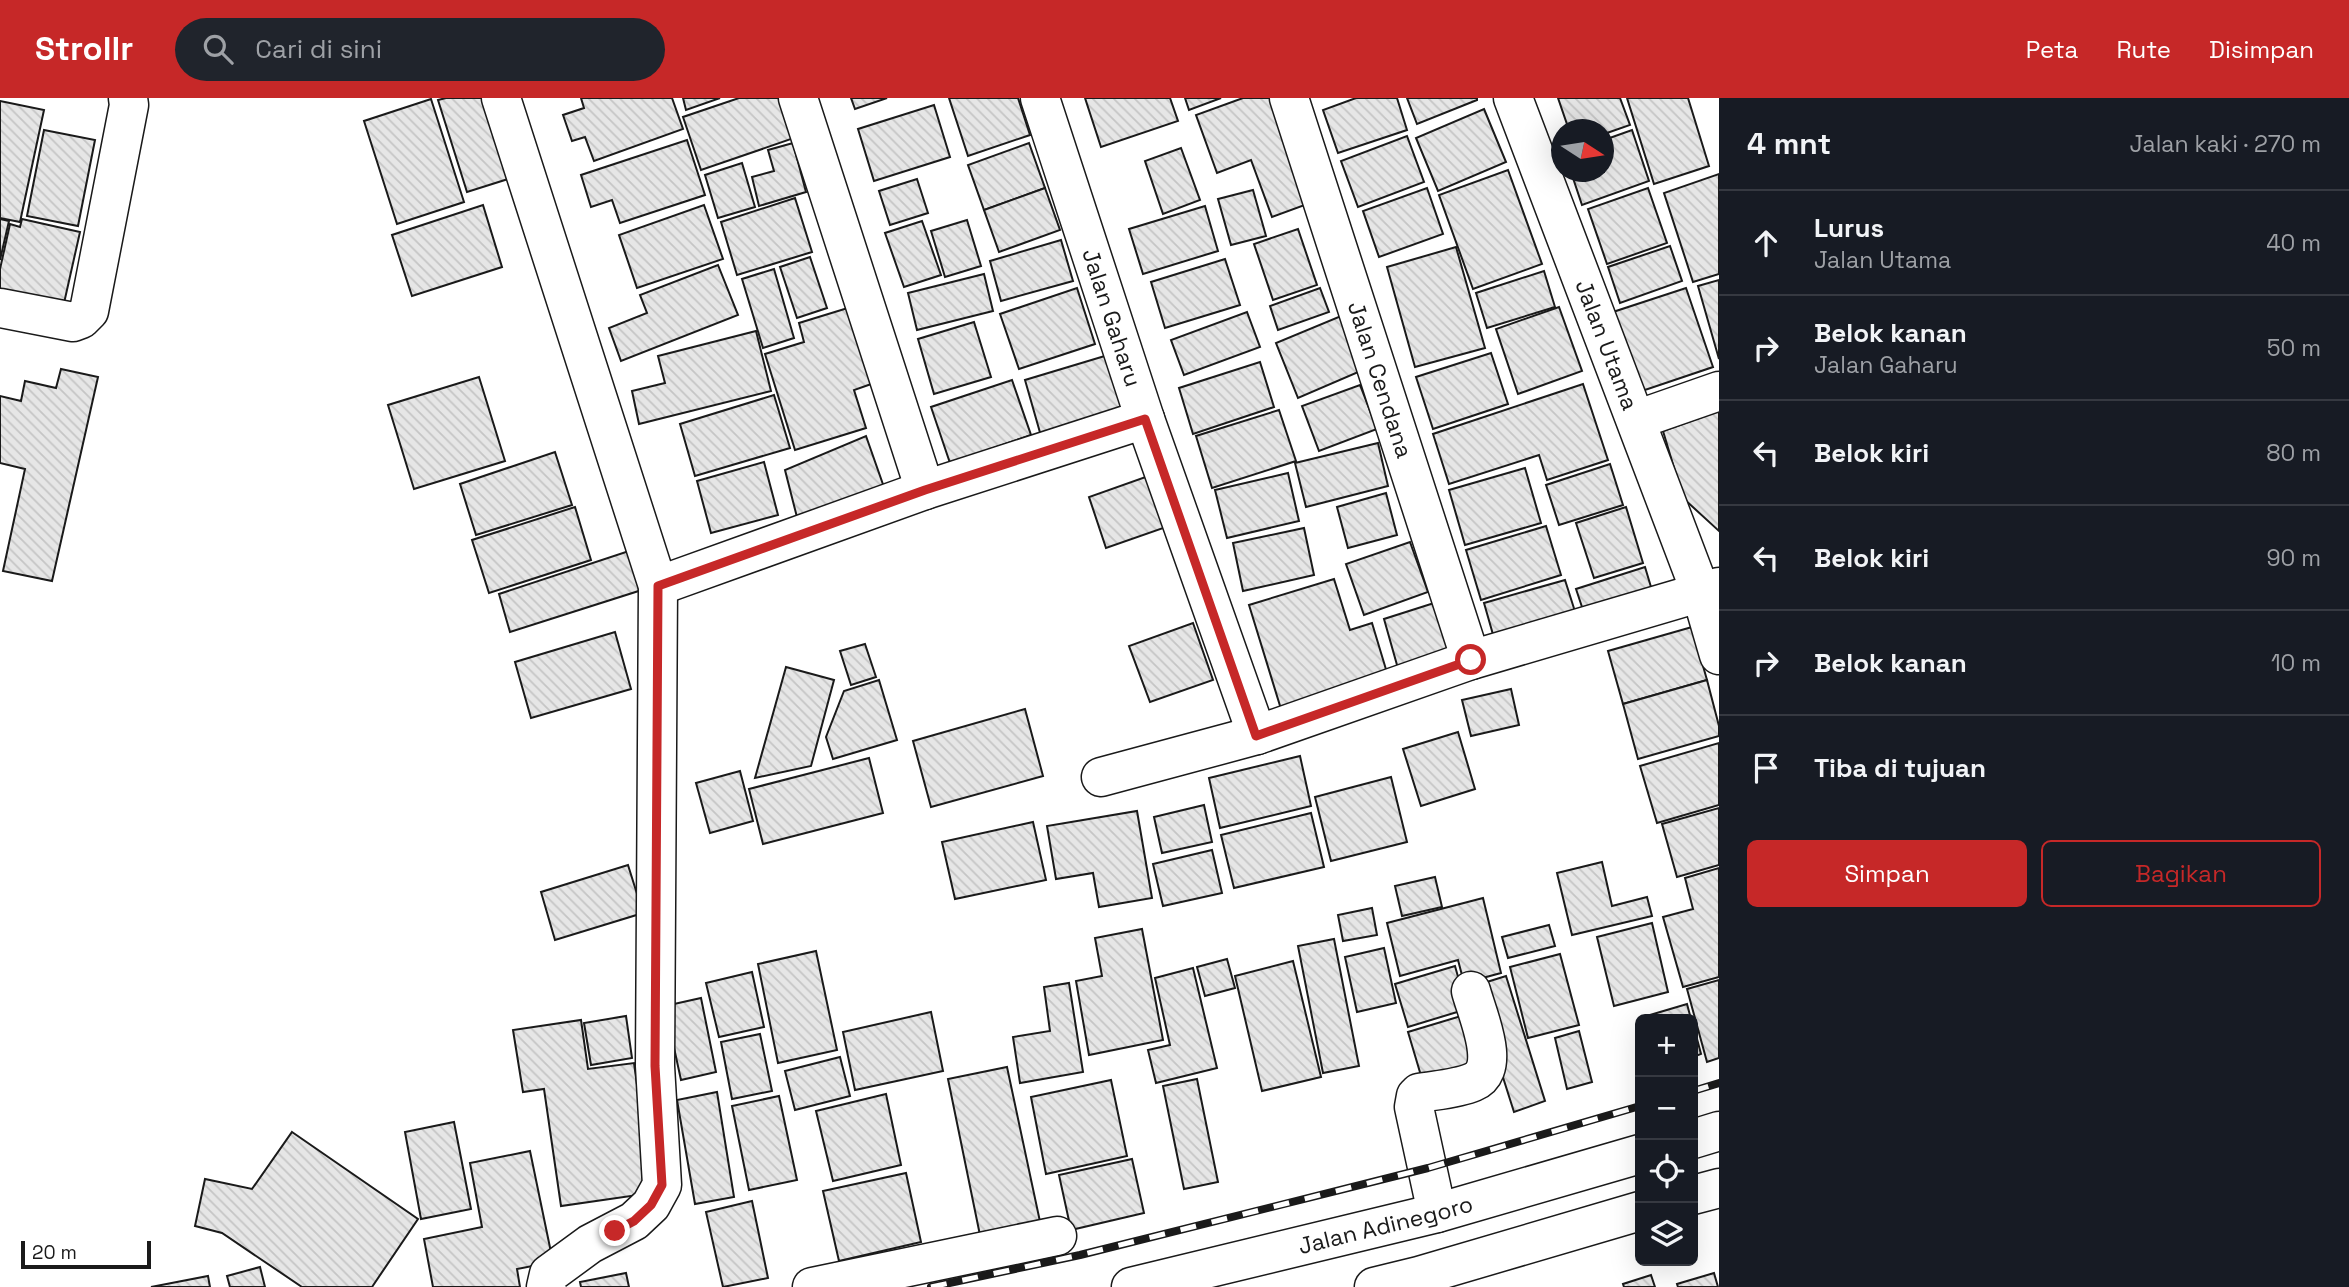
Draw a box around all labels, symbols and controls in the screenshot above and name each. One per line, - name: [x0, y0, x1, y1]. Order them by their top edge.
- search box: [175, 18, 665, 81]
- text: Strollr: [35, 28, 133, 70]
- icon: search: [199, 30, 237, 68]
- text: Cari di sini: [255, 32, 382, 66]
- text: Peta: [2026, 34, 2078, 65]
- text: Rute: [2116, 34, 2171, 65]
- text: Disimpan: [2209, 34, 2314, 65]
- north arrow: [1551, 119, 1614, 182]
- text: 4 mnt: [1747, 124, 1831, 163]
- text: Jalan kaki · 270 m: [2129, 129, 2321, 159]
- text: Lurus: [1814, 211, 1884, 245]
- icon: ahead: [1747, 224, 1785, 262]
- text: 40 m: [2266, 228, 2321, 258]
- street label: Jalan Gaharu: [1075, 245, 1148, 391]
- text: Jalan Utama: [1814, 245, 1951, 275]
- street label: Jalan Utama: [1568, 275, 1645, 414]
- street label: Jalan Cendana: [1341, 297, 1420, 462]
- text: Belok kanan: [1814, 316, 1967, 350]
- icon: right: [1747, 329, 1785, 367]
- text: 50 m: [2267, 333, 2321, 363]
- text: Jalan Gaharu: [1814, 350, 1958, 380]
- icon: left: [1747, 434, 1785, 472]
- text: Belok kiri: [1814, 436, 1929, 470]
- text: 80 m: [2266, 438, 2321, 468]
- icon: left: [1747, 539, 1785, 577]
- text: Belok kiri: [1814, 541, 1929, 575]
- text: 90 m: [2266, 543, 2321, 573]
- route start: [1455, 644, 1486, 675]
- icon: right: [1747, 644, 1785, 682]
- text: Belok kanan: [1814, 646, 1967, 680]
- text: 10 m: [2271, 648, 2321, 678]
- icon: arrive: [1747, 749, 1785, 787]
- text: Tiba di tujuan: [1814, 751, 1986, 785]
- button: Simpan: [1747, 840, 2027, 907]
- button: Bagikan: [2041, 840, 2321, 907]
- map controls: [1635, 1014, 1698, 1266]
- button: +: [1635, 1014, 1698, 1077]
- button: −: [1635, 1077, 1698, 1140]
- button: locate: [1635, 1140, 1698, 1203]
- street label: Jalan Adinegoro: [1295, 1188, 1476, 1261]
- button: layers: [1635, 1203, 1698, 1266]
- route end: [599, 1215, 630, 1246]
- scale bar: [21, 1238, 150, 1270]
- text: 20 m: [32, 1240, 77, 1265]

